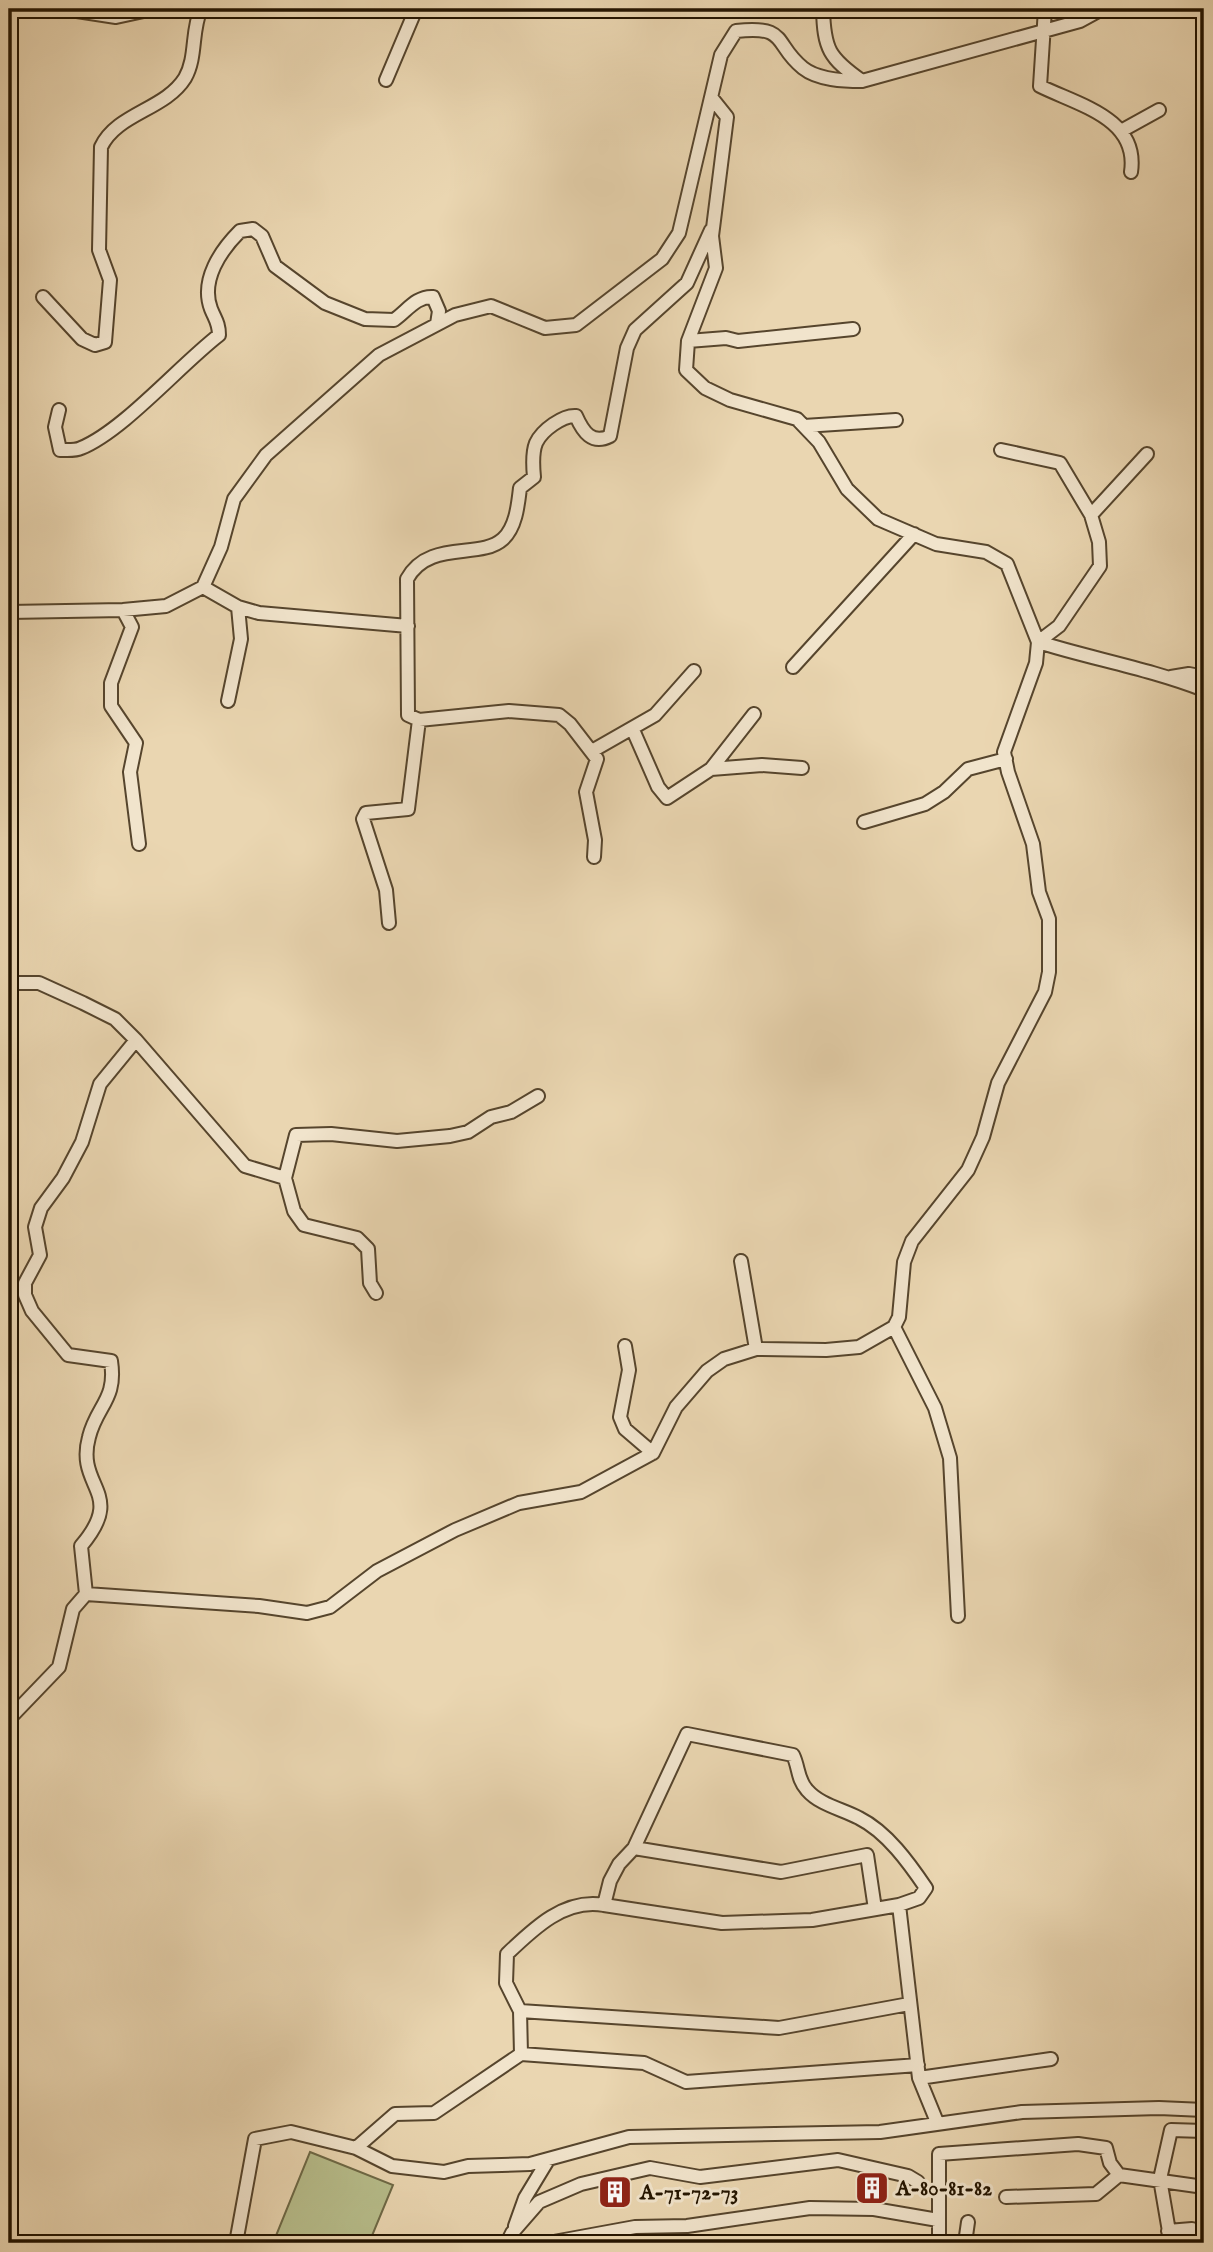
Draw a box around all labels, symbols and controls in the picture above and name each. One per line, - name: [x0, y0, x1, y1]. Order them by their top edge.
- building icon: A-80-81-82: [853, 2169, 891, 2207]
- building icon: A-71-72-73: [596, 2173, 634, 2211]
- place label: A-80-81-82: [895, 2176, 992, 2203]
- place label: A-71-72-73: [639, 2180, 738, 2207]

